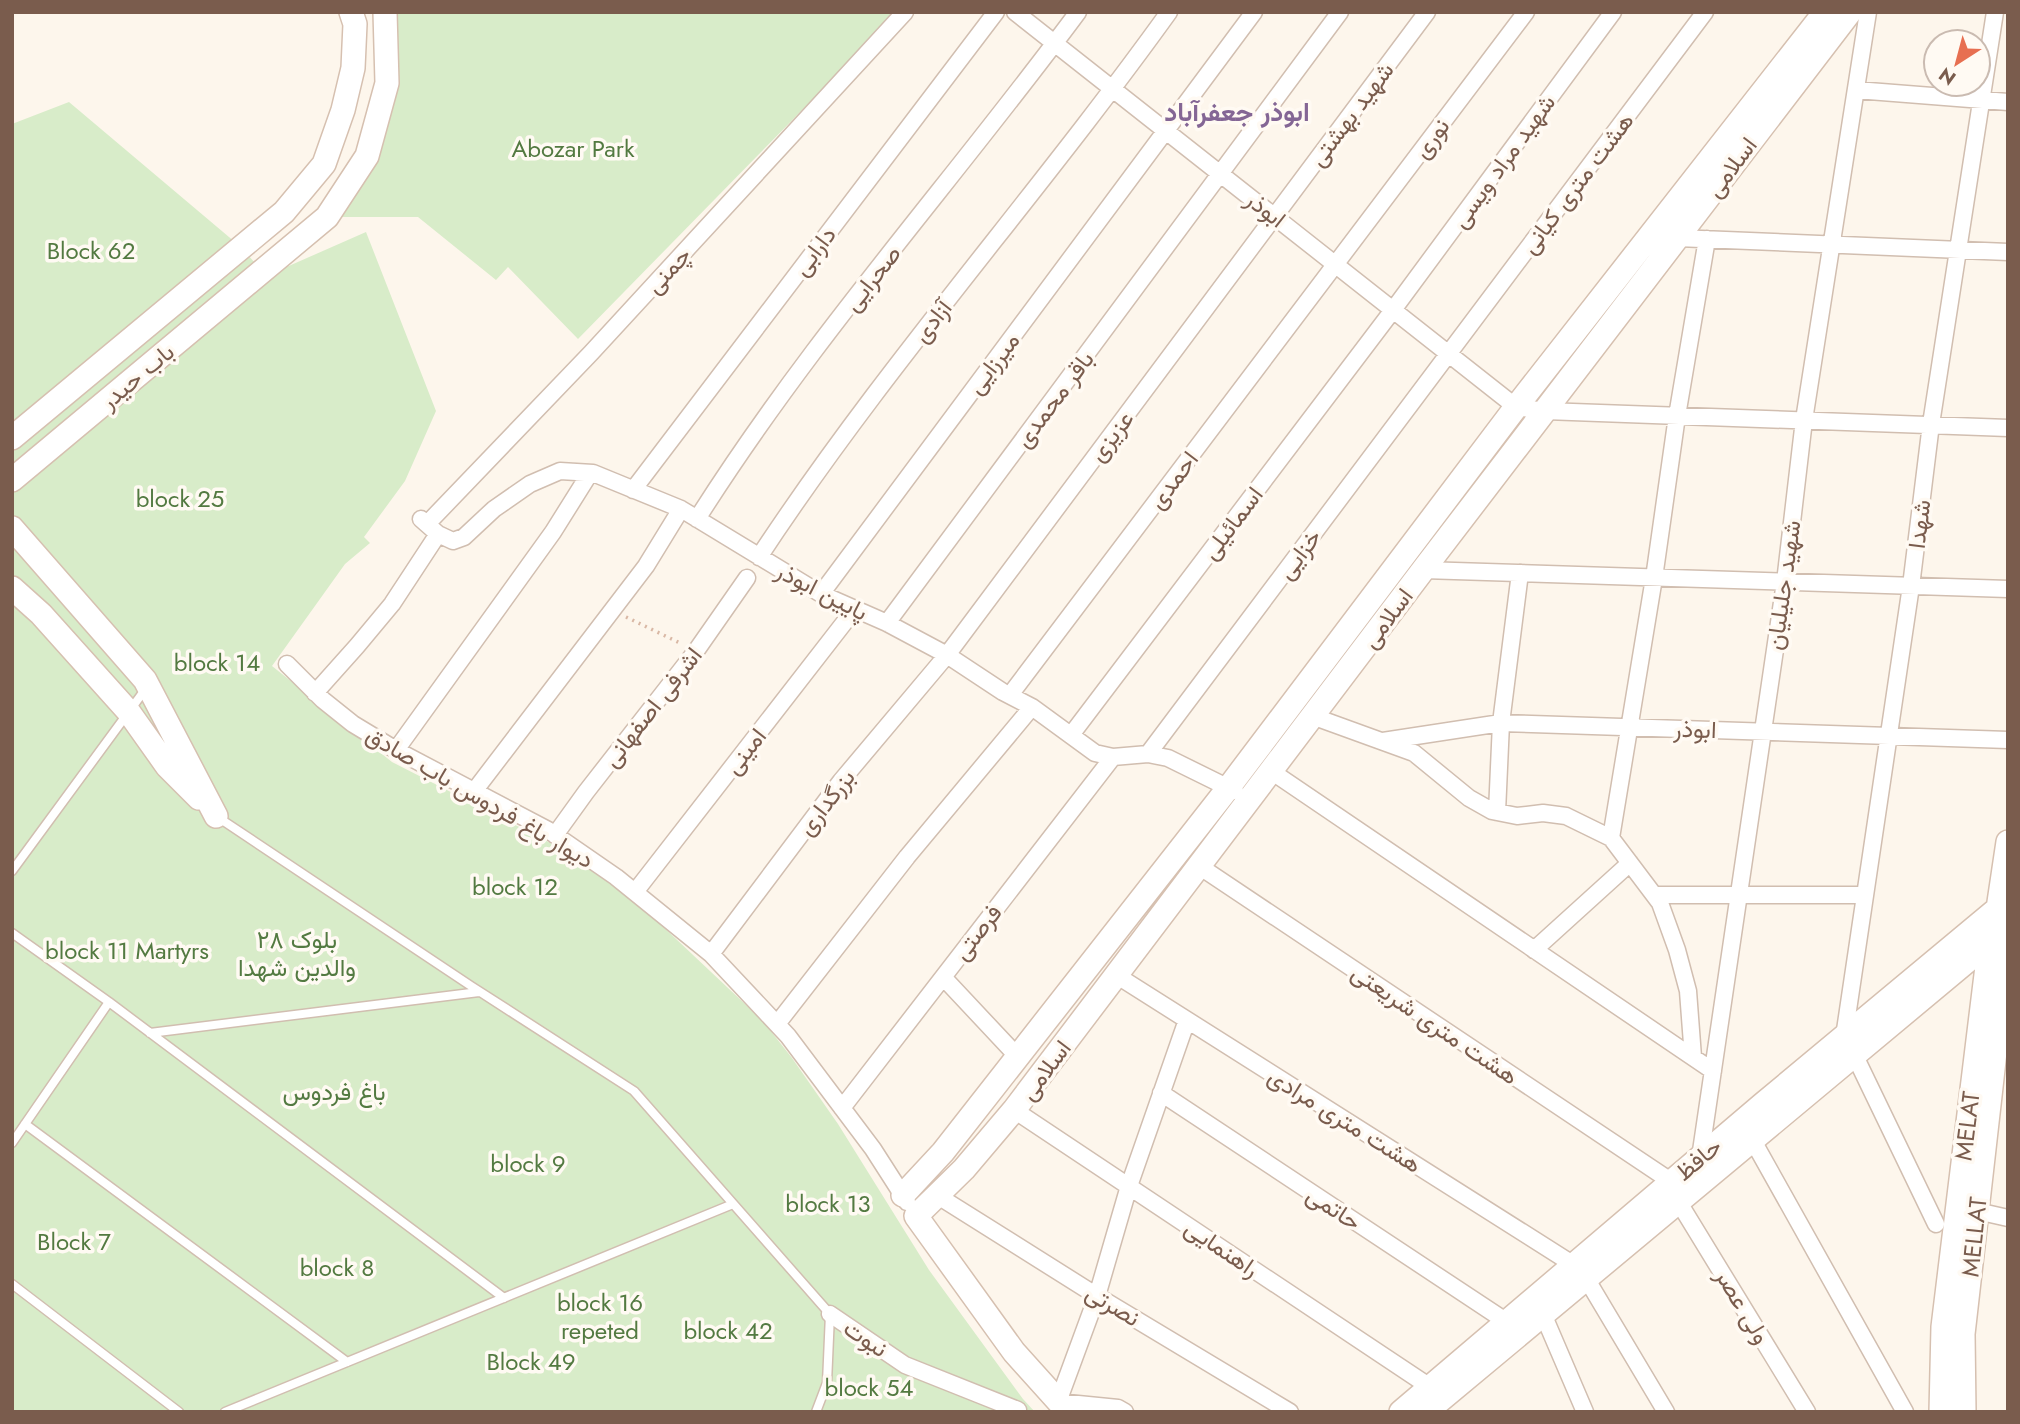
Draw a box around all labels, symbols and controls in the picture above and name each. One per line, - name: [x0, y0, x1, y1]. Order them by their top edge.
- north arrow: [1922, 28, 1992, 98]
- street label: شهید بهشتی: [1300, 54, 1402, 174]
- text: N: [1933, 61, 1961, 92]
- street label: شهید مراد ویسی: [1442, 87, 1564, 235]
- district label: ابوذر جعفرآباد: [1164, 93, 1310, 131]
- street label: هشت متری کیانی: [1512, 105, 1642, 261]
- street label: نوری: [1404, 110, 1458, 166]
- street label: اسلامی: [1697, 129, 1765, 205]
- park label: Abozar Park: [511, 131, 635, 166]
- street label: ابوذر: [1237, 181, 1294, 236]
- street label: دارابی: [784, 219, 844, 283]
- park label: Block 62: [47, 233, 135, 268]
- street label: صحرایی: [835, 237, 909, 319]
- street label: چمنی: [637, 239, 699, 301]
- street label: آزادی: [904, 290, 961, 350]
- street label: میرزایی: [958, 325, 1028, 401]
- street label: باب حیدر: [92, 335, 182, 418]
- street label: باقر محمدی: [1006, 343, 1102, 455]
- street label: عزیزی: [1080, 403, 1142, 469]
- street label: احمدی: [1139, 443, 1207, 517]
- street label: اسمائیلی: [1193, 479, 1271, 567]
- park label: block 25: [136, 481, 224, 516]
- street label: شهدا: [1899, 497, 1939, 551]
- street label: شهید جلیلیان: [1757, 518, 1809, 652]
- street label: خزایی: [1268, 521, 1330, 587]
- street label: پایین ابوذر: [769, 552, 874, 629]
- street label: اسلامی: [1353, 580, 1421, 656]
- street label: اشرفی اصفهانی: [594, 639, 710, 775]
- park label: block 14: [174, 645, 260, 680]
- street label: ابوذر: [1672, 711, 1717, 747]
- street label: دیوار باغ فردوس باب صادق: [359, 717, 601, 877]
- street label: امینی: [716, 720, 774, 782]
- street label: بزرگداری: [789, 761, 863, 843]
- park label: block 12: [472, 869, 558, 904]
- street label: فرصتی: [944, 897, 1010, 967]
- park label: بلوک ۲۸ والدین شهدا: [238, 922, 356, 985]
- park label: block 11 Martyrs: [45, 933, 209, 968]
- street label: هشت متری شریعتی: [1344, 955, 1526, 1093]
- street label: اسلامی: [1011, 1032, 1079, 1108]
- street label: هشت متری مرادی: [1261, 1059, 1429, 1181]
- park label: باغ فردوس: [282, 1074, 386, 1109]
- street label: MELAT: [1945, 1089, 1989, 1163]
- street label: حافظ: [1667, 1129, 1729, 1189]
- park label: block 9: [490, 1146, 566, 1181]
- street label: حاتمی: [1300, 1177, 1368, 1239]
- park label: block 13: [785, 1186, 871, 1221]
- street label: MELLAT: [1952, 1195, 1996, 1279]
- street label: راهنمایی: [1178, 1210, 1266, 1286]
- park label: Block 7: [37, 1224, 111, 1259]
- park label: block 8: [300, 1250, 374, 1285]
- street label: ولی عصر: [1706, 1261, 1779, 1350]
- street label: نصرتی: [1079, 1275, 1147, 1335]
- park label: block 16 repeted: [557, 1285, 643, 1348]
- street label: نبوت: [837, 1310, 895, 1366]
- park label: block 42: [683, 1313, 773, 1348]
- park label: Block 49: [486, 1344, 576, 1379]
- park label: block 54: [824, 1370, 914, 1405]

